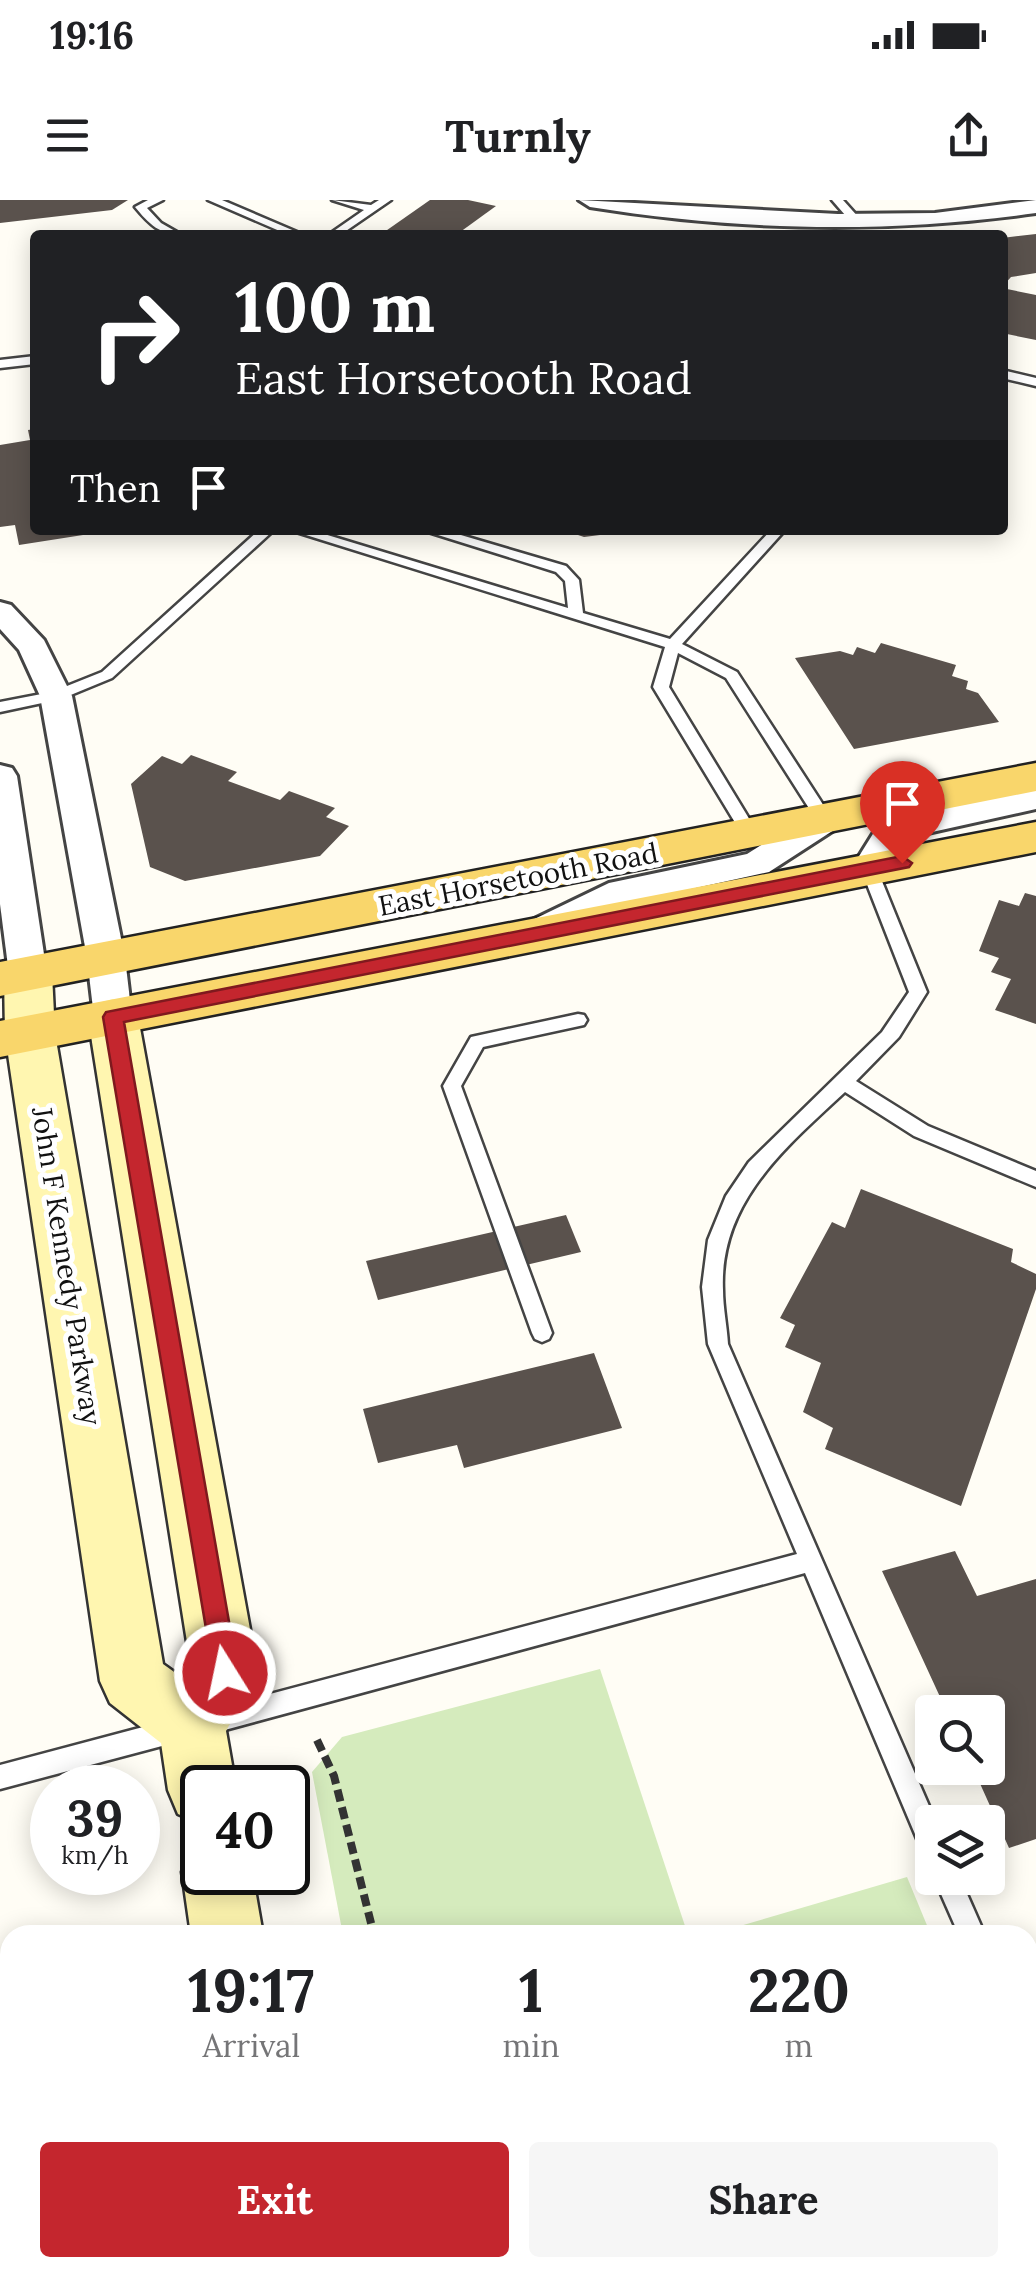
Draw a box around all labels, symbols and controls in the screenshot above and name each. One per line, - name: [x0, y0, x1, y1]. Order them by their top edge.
- text: 19:16: [50, 11, 134, 59]
- text: Turnly: [445, 107, 591, 164]
- icon: menu: [40, 108, 95, 163]
- icon: share: [941, 108, 996, 163]
- text: 100 m: [235, 262, 435, 351]
- icon: right: [70, 270, 200, 400]
- text: East Horsetooth Road: [235, 349, 692, 406]
- icon: arrive: [181, 460, 236, 515]
- text: Then: [70, 464, 161, 512]
- pin: [860, 761, 945, 864]
- icon: arrive: [875, 776, 930, 831]
- street label: East Horsetooth Road: [375, 834, 661, 924]
- street label: John F Kennedy Parkway: [24, 1103, 110, 1428]
- position arrow: [173, 1621, 277, 1725]
- map controls: [915, 1695, 1005, 1895]
- button: search: [915, 1695, 1005, 1785]
- speed limit sign: 40: [180, 1765, 310, 1895]
- text: 39: [67, 1786, 123, 1850]
- button: layers: [915, 1805, 1005, 1895]
- text: km/h: [61, 1839, 129, 1871]
- text: 19:17: [188, 1952, 315, 2028]
- text: 1: [519, 1952, 543, 2028]
- text: 220: [748, 1952, 850, 2028]
- text: Arrival: [202, 2025, 300, 2066]
- text: min: [503, 2025, 560, 2066]
- text: m: [784, 2025, 813, 2066]
- button: Exit: [40, 2142, 509, 2257]
- button: Share: [529, 2142, 998, 2257]

